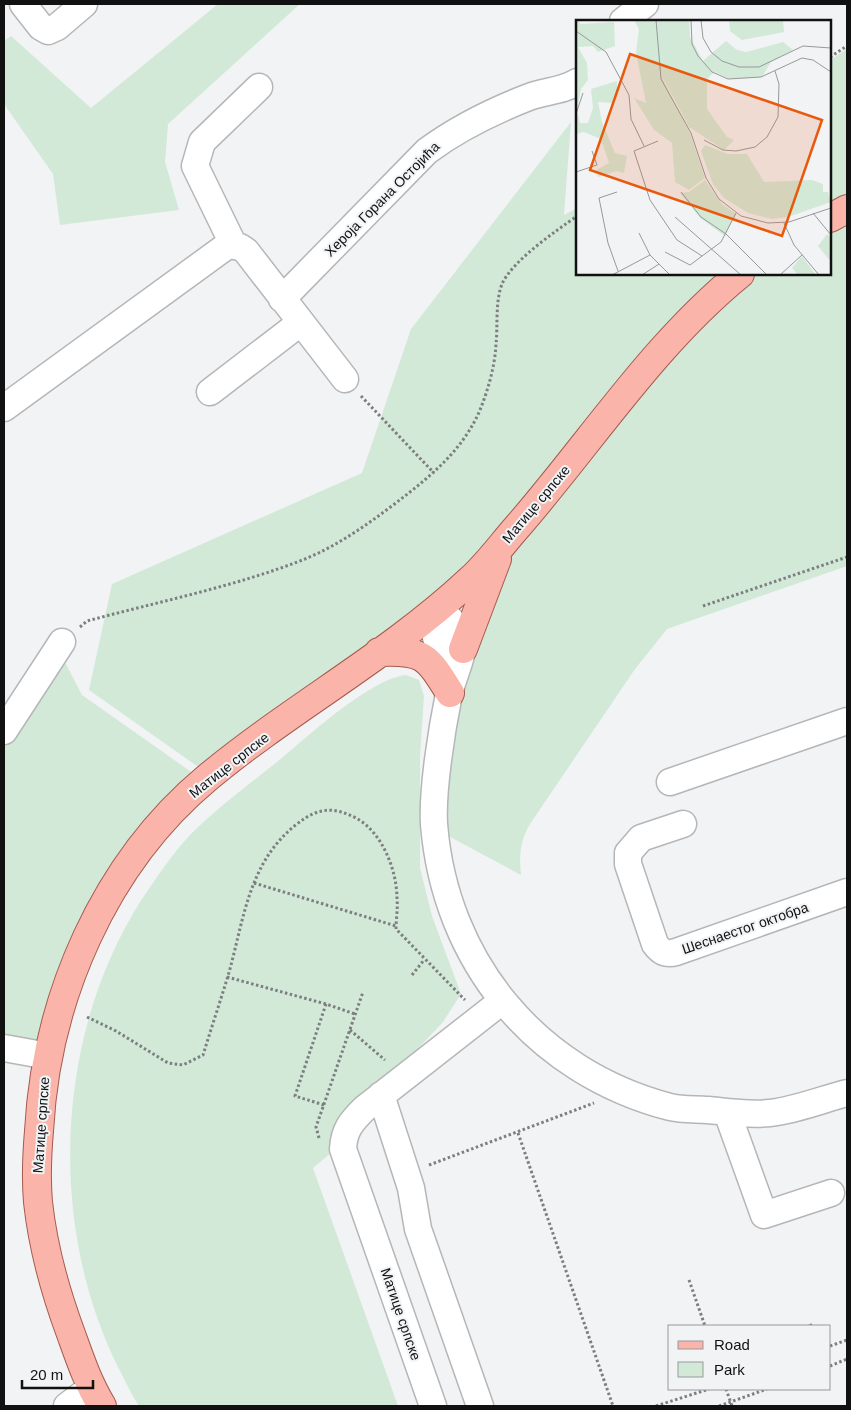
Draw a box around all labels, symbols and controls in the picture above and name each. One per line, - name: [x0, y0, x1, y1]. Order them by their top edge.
- inset map: [576, 20, 831, 275]
- street label: Хероја Горана Остојића: [321, 138, 443, 260]
- street label: Матице српске: [499, 462, 573, 546]
- street label: Матице српске: [186, 729, 272, 801]
- street label: Шеснаестог октобра: [680, 899, 811, 957]
- street label: Матице српске: [30, 1076, 52, 1174]
- street label: Матице српске: [378, 1266, 424, 1362]
- legend: [668, 1325, 831, 1390]
- text: Road: [714, 1336, 750, 1353]
- scale bar: [22, 1358, 94, 1390]
- text: Park: [714, 1361, 745, 1378]
- text: 20 m: [30, 1366, 63, 1383]

